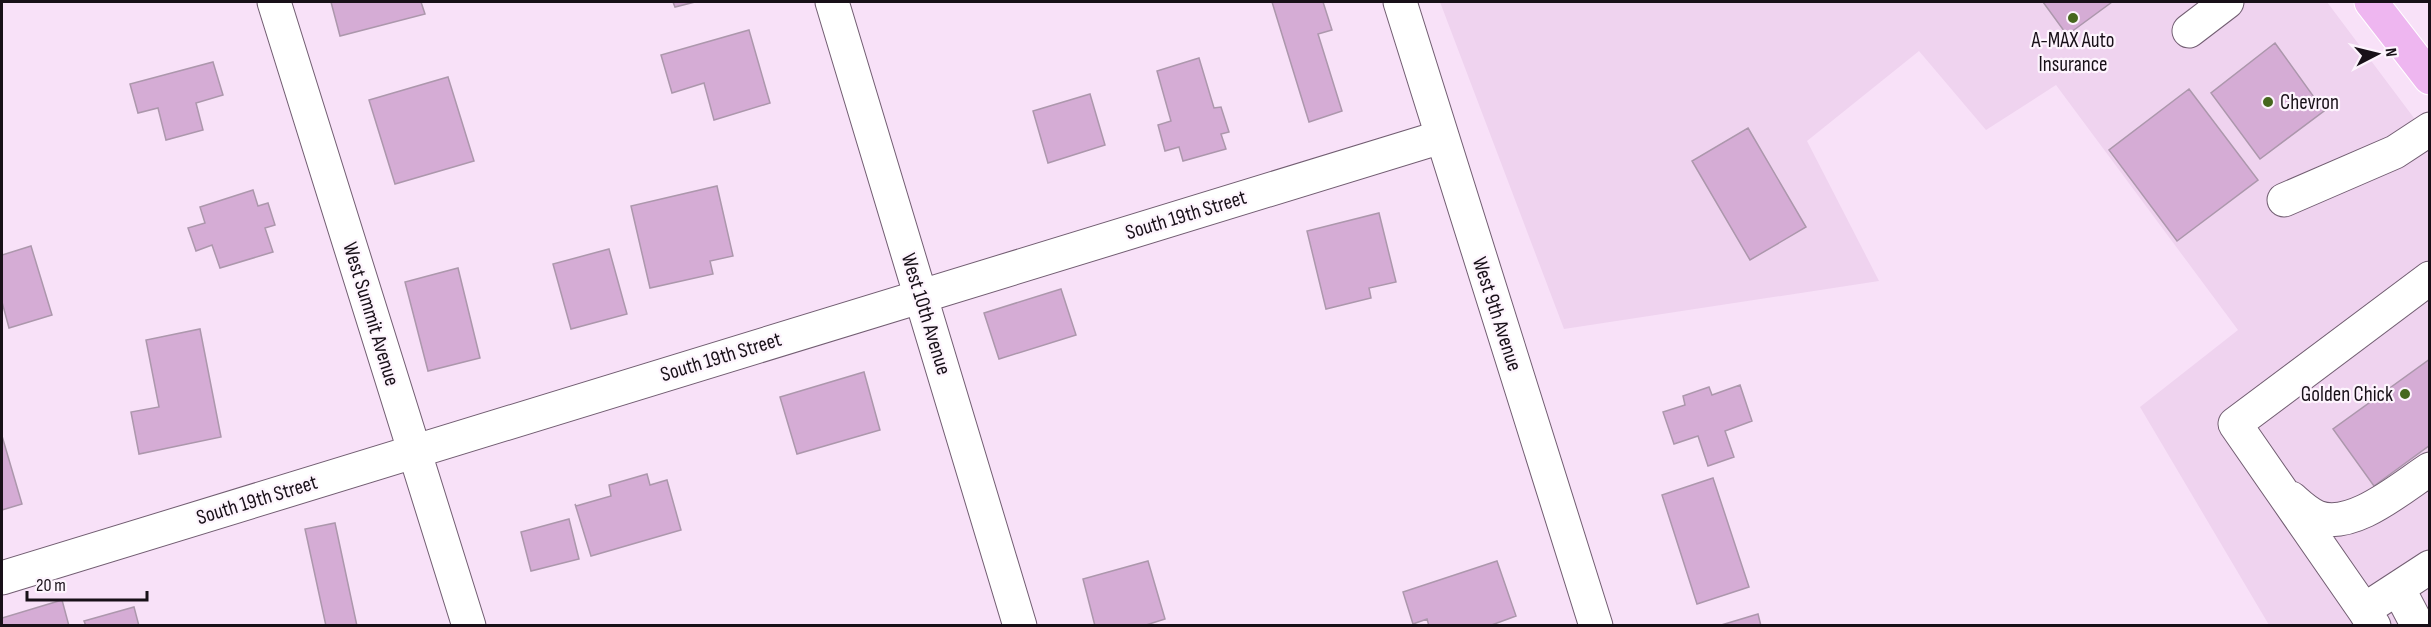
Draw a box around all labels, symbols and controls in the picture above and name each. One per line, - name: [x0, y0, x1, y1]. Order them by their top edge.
- marker: A-MAX Auto Insurance: [2066, 11, 2080, 25]
- north arrow: [2347, 24, 2407, 84]
- place label: A-MAX Auto Insurance: [2031, 28, 2114, 77]
- text: N: [2380, 47, 2400, 58]
- place label: Chevron: [2280, 90, 2339, 115]
- marker: Chevron: [2261, 95, 2275, 109]
- street label: South 19th Street: [1123, 185, 1249, 245]
- street label: West Summit Avenue: [337, 239, 405, 389]
- street label: West 10th Avenue: [896, 250, 956, 378]
- street label: West 9th Avenue: [1467, 254, 1527, 374]
- street label: South 19th Street: [658, 327, 784, 387]
- place label: Golden Chick: [2301, 382, 2393, 407]
- marker: Golden Chick: [2398, 387, 2412, 401]
- street label: South 19th Street: [194, 470, 320, 530]
- scale bar: [27, 564, 147, 602]
- text: 20 m: [36, 575, 66, 596]

